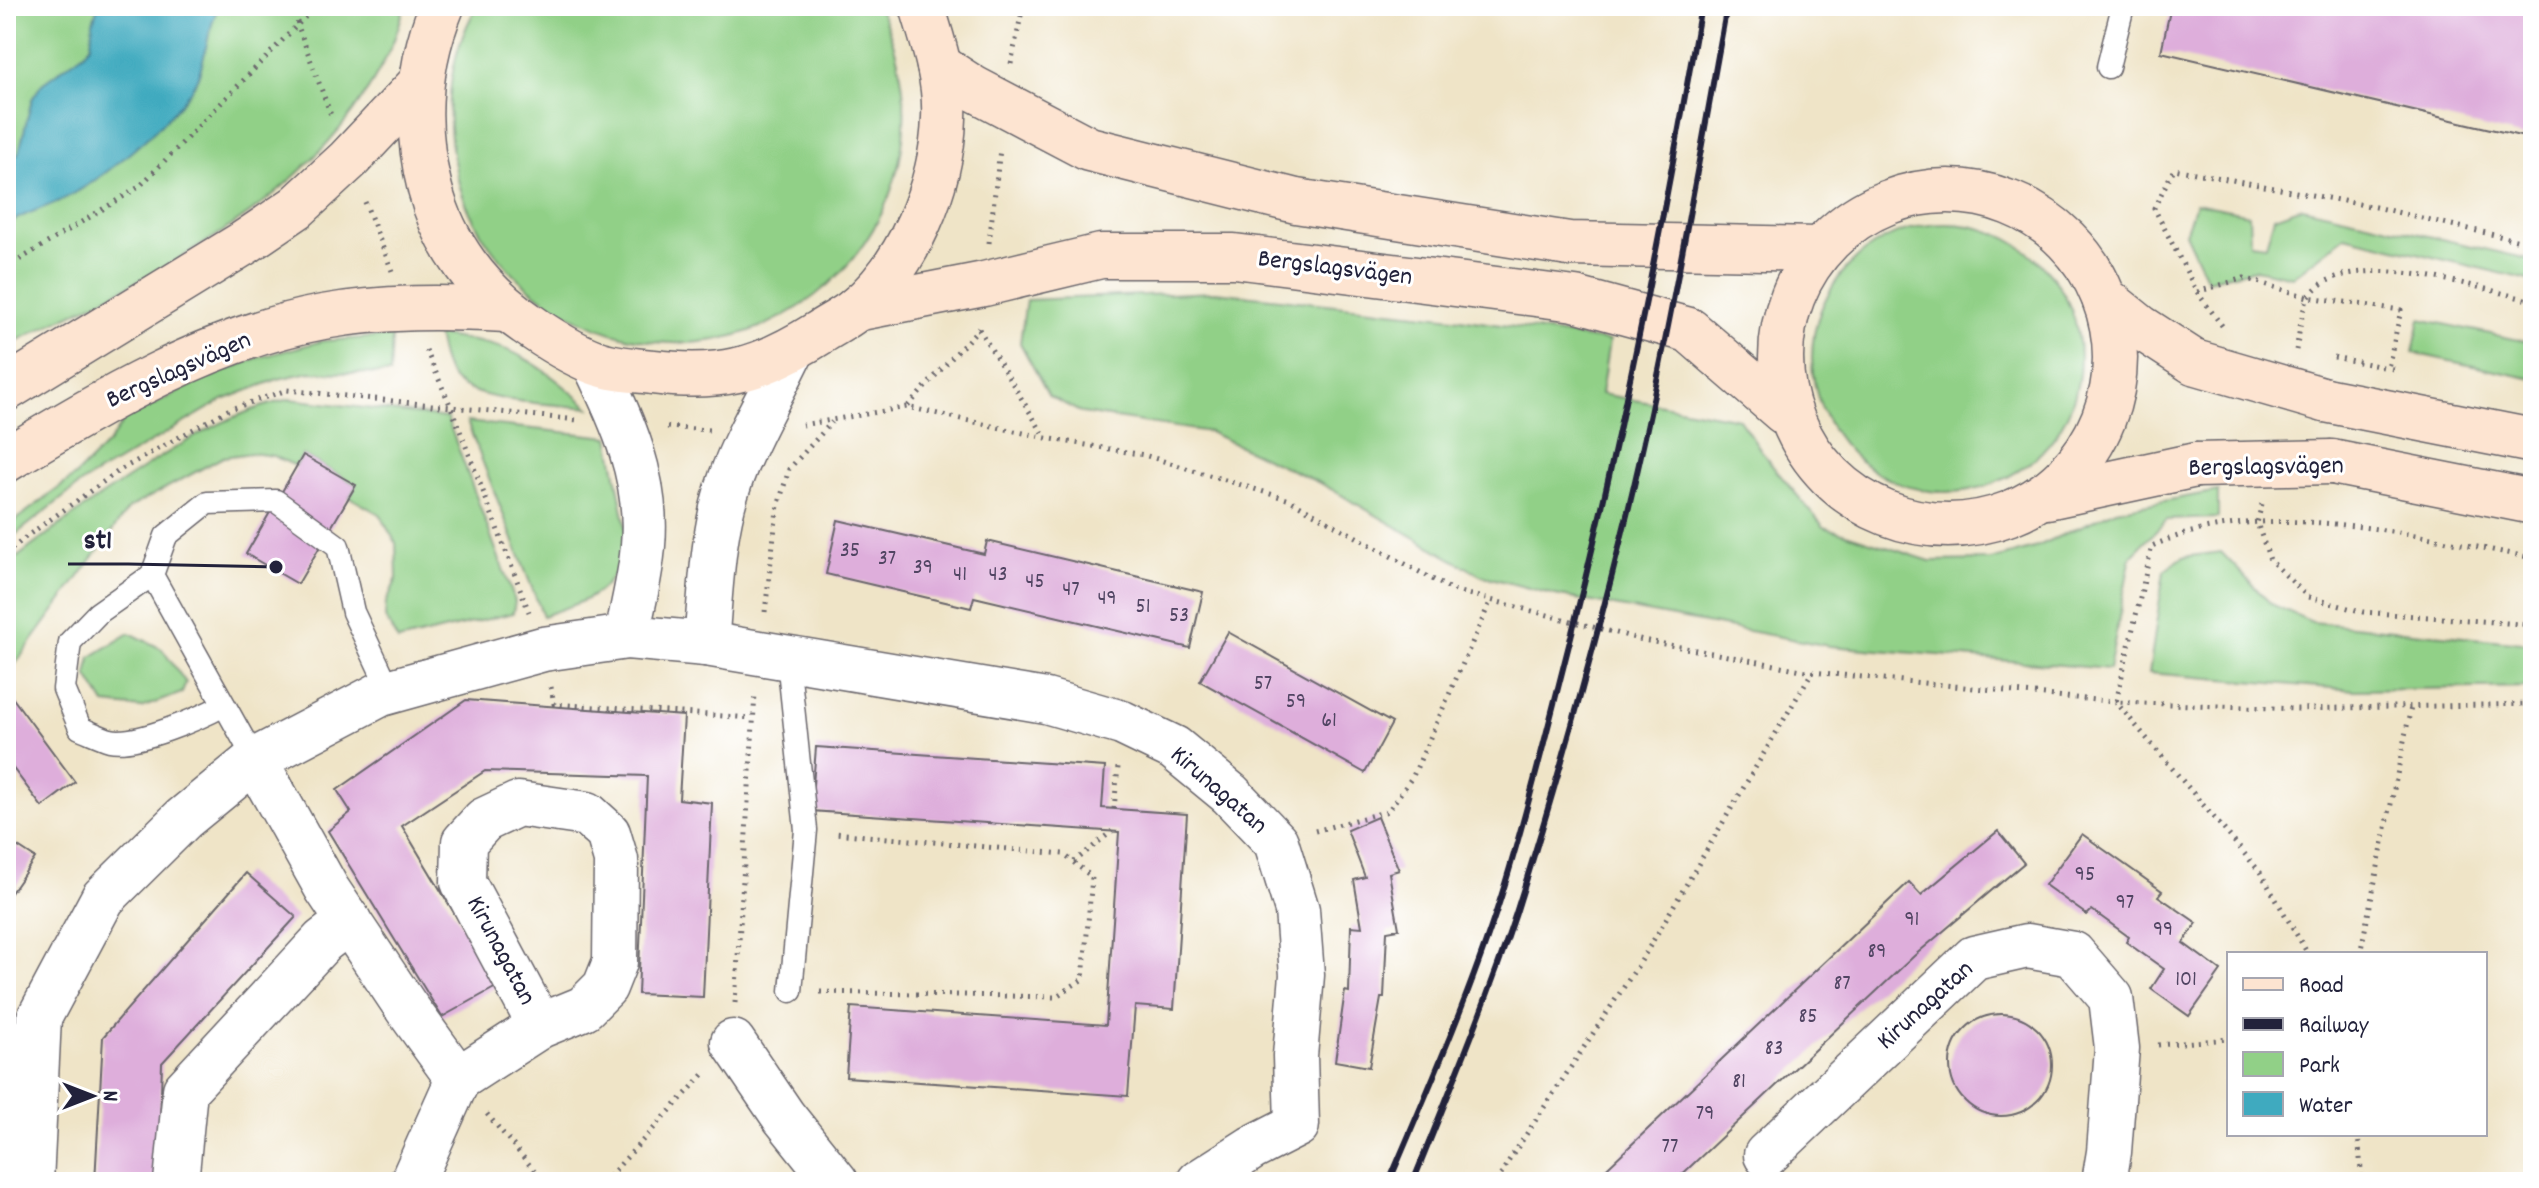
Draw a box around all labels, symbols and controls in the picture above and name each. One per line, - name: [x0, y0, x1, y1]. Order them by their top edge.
- street label: Bergslagsvägen: [1256, 241, 1414, 297]
- street label: Bergslagsvägen: [101, 323, 257, 419]
- street label: Bergslagsvägen: [2188, 448, 2344, 488]
- callout: st1: [68, 512, 128, 564]
- text: st1: [84, 523, 112, 563]
- house number: 35: [840, 536, 860, 567]
- house number: 37: [878, 544, 896, 575]
- house number: 39: [913, 553, 933, 584]
- house number: 41: [953, 560, 967, 591]
- house number: 43: [989, 560, 1007, 591]
- house number: 45: [1025, 567, 1045, 598]
- house number: 47: [1062, 575, 1080, 606]
- house number: 49: [1097, 584, 1117, 615]
- house number: 51: [1135, 592, 1151, 623]
- house number: 53: [1169, 601, 1189, 632]
- house number: 57: [1254, 669, 1272, 700]
- house number: 59: [1286, 687, 1306, 718]
- house number: 61: [1321, 706, 1337, 737]
- street label: Kirunagatan: [1161, 738, 1275, 844]
- house number: 95: [2075, 860, 2095, 891]
- house number: 97: [2116, 888, 2134, 919]
- street label: Kirunagatan: [456, 890, 544, 1012]
- house number: 91: [1905, 905, 1919, 936]
- house number: 99: [2153, 915, 2173, 946]
- house number: 89: [1868, 937, 1886, 968]
- street label: Kirunagatan: [1869, 952, 1983, 1060]
- legend: [2227, 952, 2487, 1136]
- house number: 101: [2175, 965, 2197, 996]
- house number: 87: [1833, 969, 1851, 1000]
- text: Road: [2299, 970, 2344, 1004]
- house number: 85: [1798, 1002, 1818, 1033]
- text: Railway: [2299, 1010, 2370, 1044]
- house number: 83: [1765, 1034, 1783, 1065]
- text: Park: [2299, 1050, 2340, 1084]
- north arrow: [52, 1056, 132, 1136]
- house number: 81: [1732, 1067, 1746, 1098]
- text: Water: [2299, 1090, 2352, 1124]
- text: N: [93, 1091, 124, 1102]
- house number: 79: [1696, 1099, 1714, 1130]
- house number: 77: [1662, 1132, 1678, 1163]

